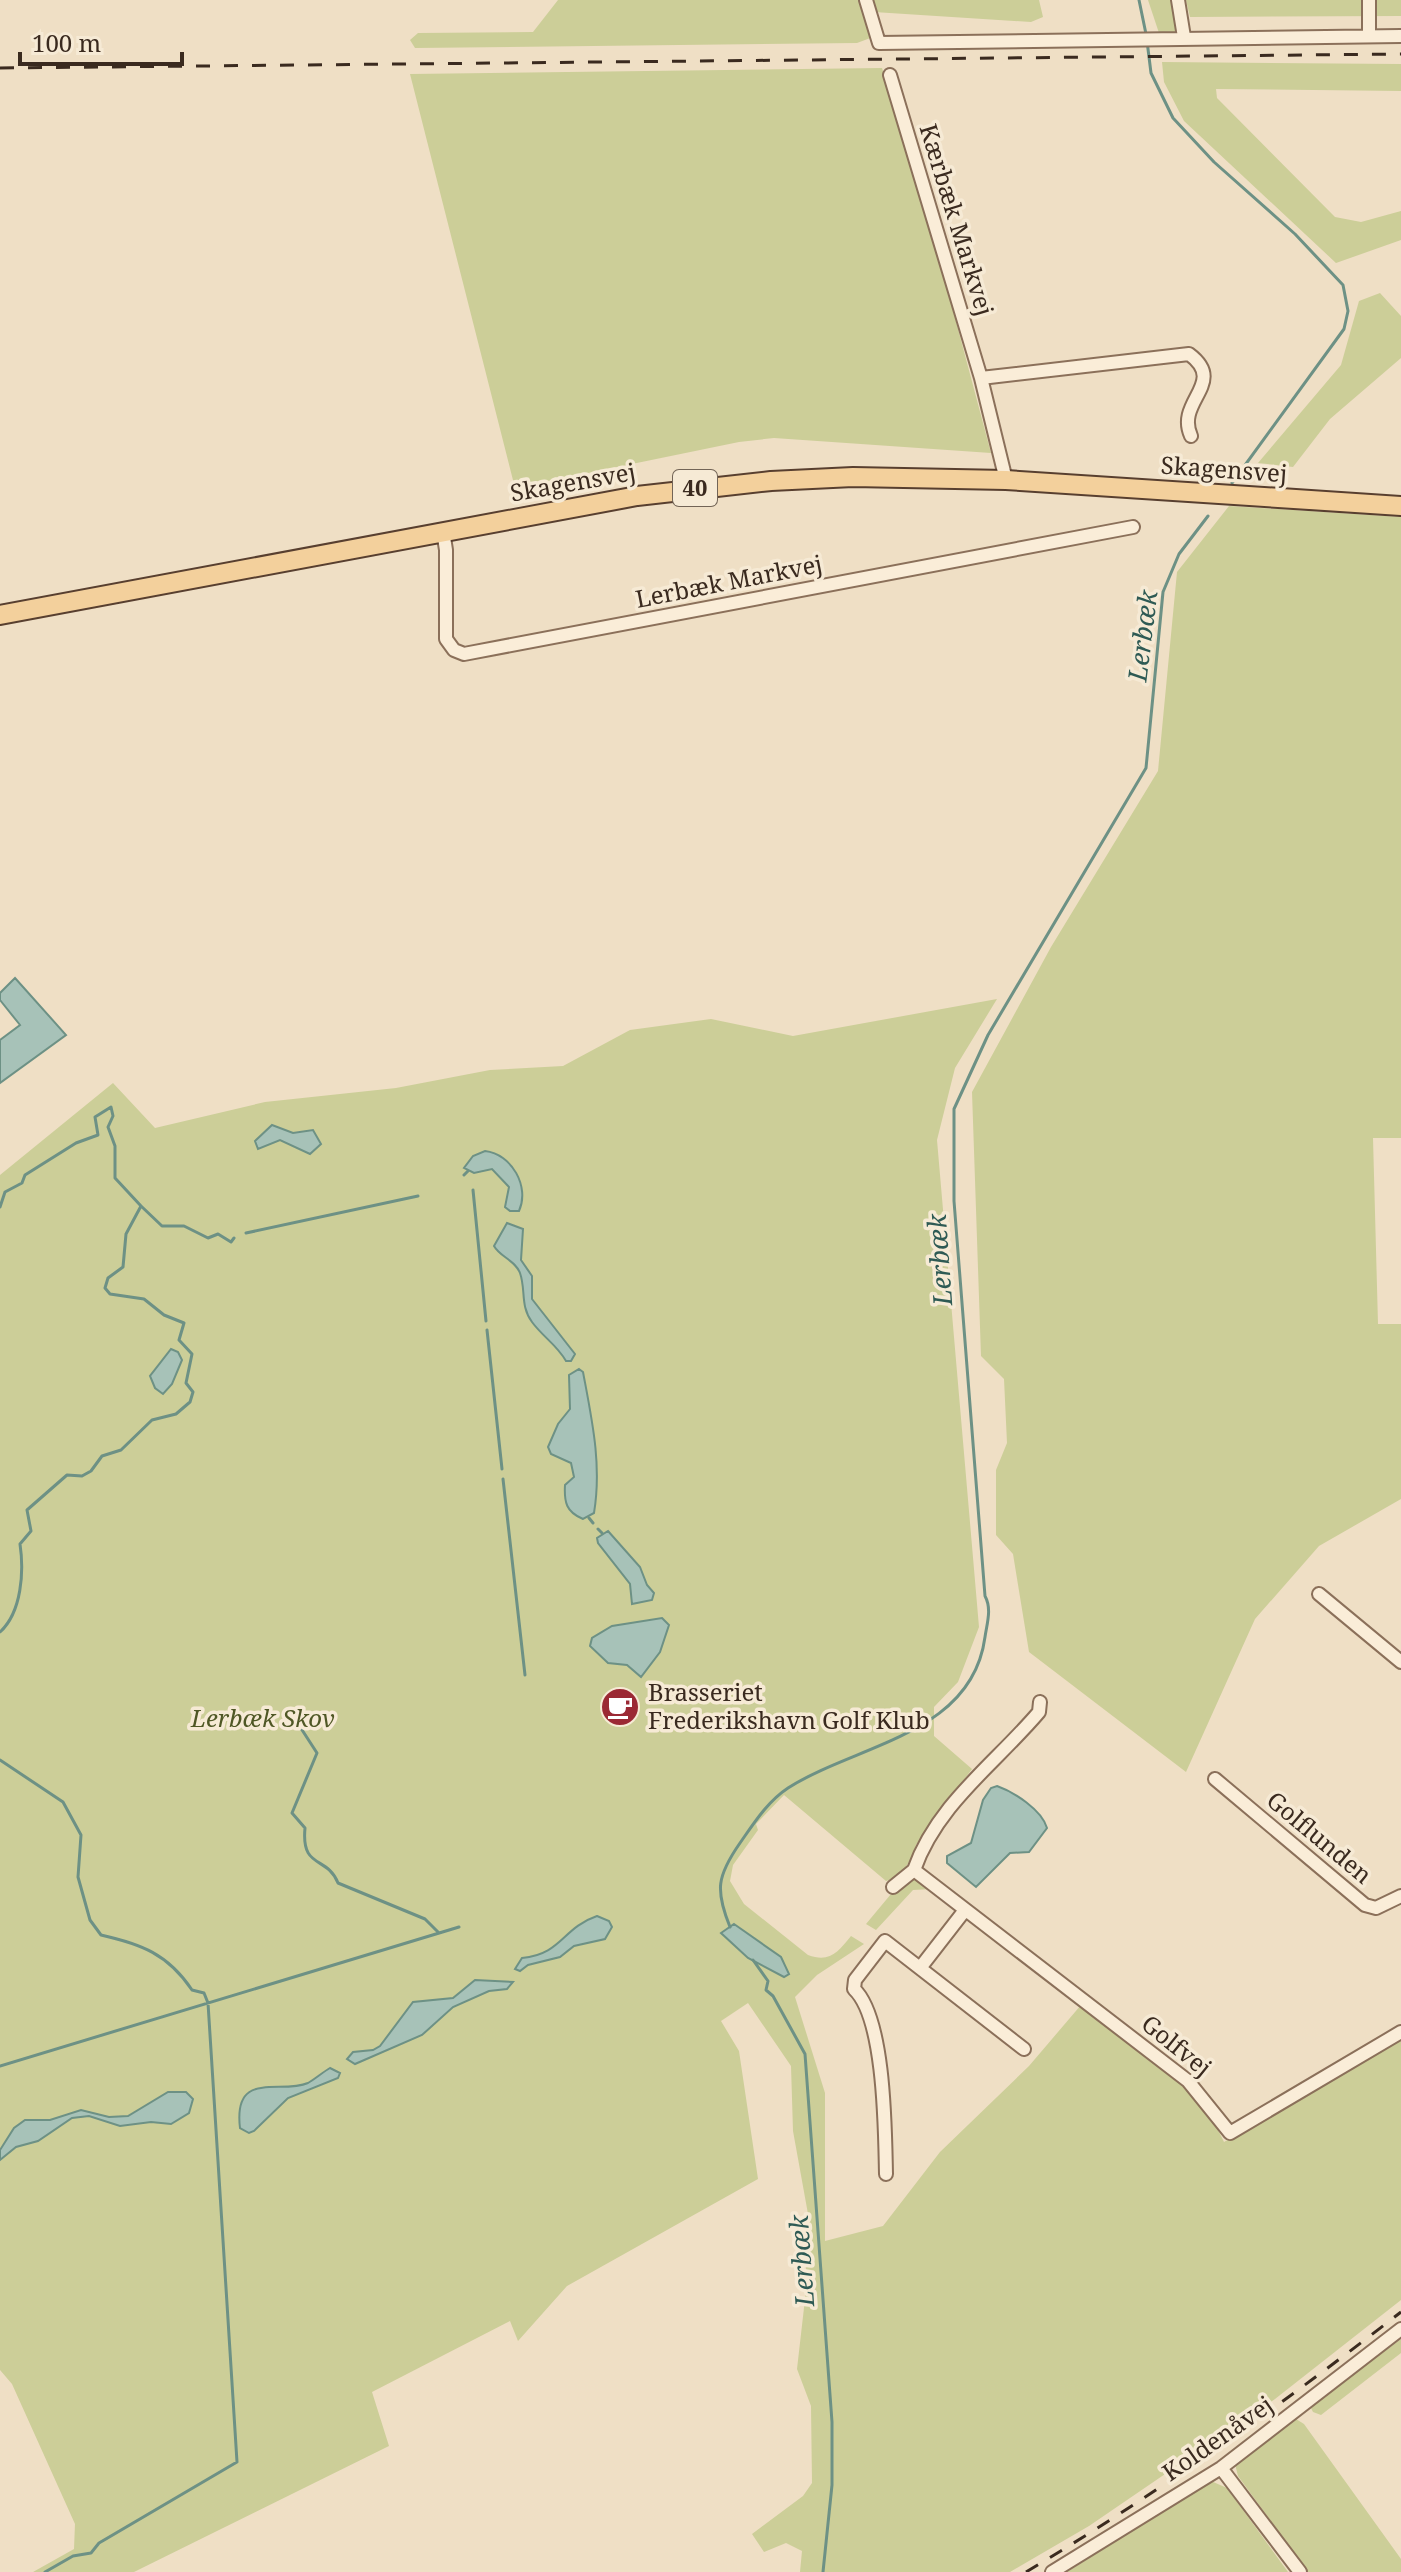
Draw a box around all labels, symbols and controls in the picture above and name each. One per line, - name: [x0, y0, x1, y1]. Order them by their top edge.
- scale bar: [20, 16, 182, 66]
- text: 100 m: [32, 26, 101, 59]
- street label: Kærbæk Markvej: [913, 120, 1002, 319]
- street label: Skagensvej: [1160, 448, 1288, 489]
- street label: Skagensvej: [508, 454, 638, 509]
- road number: 40: [673, 470, 717, 506]
- street label: Lerbæk Markvej: [633, 546, 825, 615]
- water label: Lerbæk: [1118, 587, 1166, 685]
- water label: Lerbæk: [918, 1212, 960, 1308]
- place label: Brasseriet Frederikshavn Golf Klub: [648, 1675, 930, 1736]
- cafe icon: Brasseriet Frederikshavn Golf Klub: [599, 1686, 641, 1728]
- park label: Lerbæk Skov: [190, 1701, 335, 1734]
- street label: Golflunden: [1260, 1783, 1380, 1891]
- street label: Golfvej: [1135, 2006, 1219, 2083]
- water label: Lerbæk: [780, 2213, 822, 2309]
- street label: Koldenåvej: [1155, 2388, 1279, 2488]

